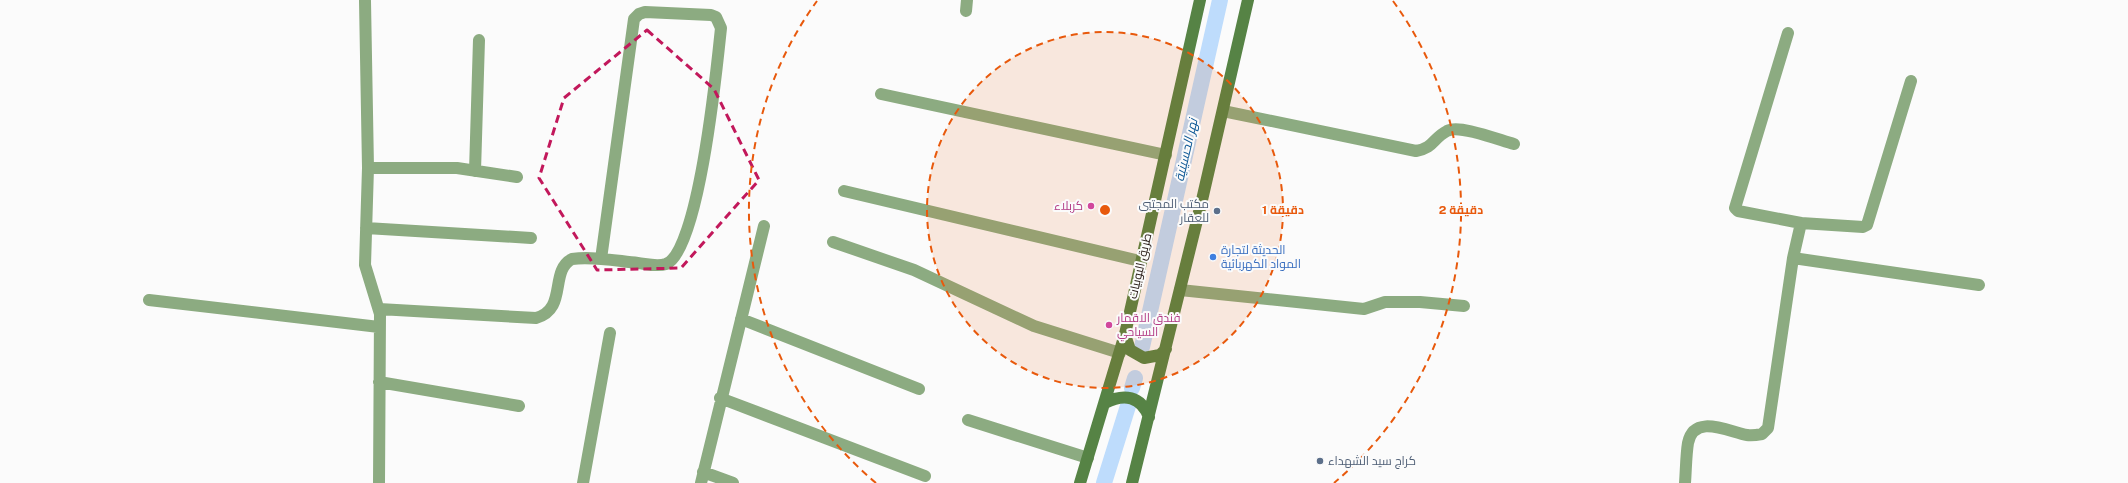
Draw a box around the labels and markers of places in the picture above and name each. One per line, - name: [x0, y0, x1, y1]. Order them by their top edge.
- place label: مكتب المجتبى للعقار: [1138, 197, 1209, 225]
- place label: كربلاء: [1054, 199, 1083, 213]
- marker: كربلاء: [1086, 201, 1096, 211]
- centre of rings: [1098, 203, 1112, 217]
- marker: مكتب المجتبى للعقار: [1212, 206, 1222, 216]
- place label: الحديثة لتجارة المواد الكهربائية: [1221, 243, 1301, 271]
- marker: الحديثة لتجارة المواد الكهربائية: [1208, 252, 1218, 262]
- place label: فندق الاقمار السياحي: [1116, 311, 1181, 342]
- marker: فندق الاقمار السياحي: [1104, 320, 1114, 330]
- place label: كراج سيد الشهداء: [1328, 454, 1416, 469]
- marker: كراج سيد الشهداء: [1315, 456, 1325, 466]

